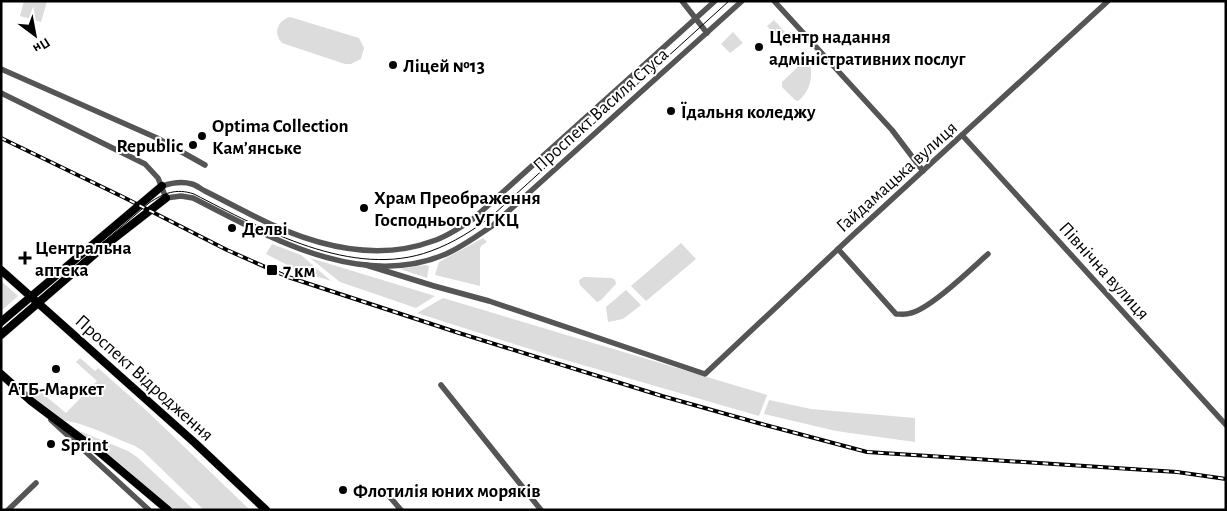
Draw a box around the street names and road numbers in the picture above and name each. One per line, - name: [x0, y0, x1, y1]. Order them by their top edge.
- street label: Проспект Василя Стуса: [530, 44, 673, 176]
- street label: Гайдамацька вулиця: [833, 118, 961, 236]
- street label: Північна вулиця: [1055, 218, 1153, 324]
- street label: Проспект Відродження: [71, 311, 217, 445]

